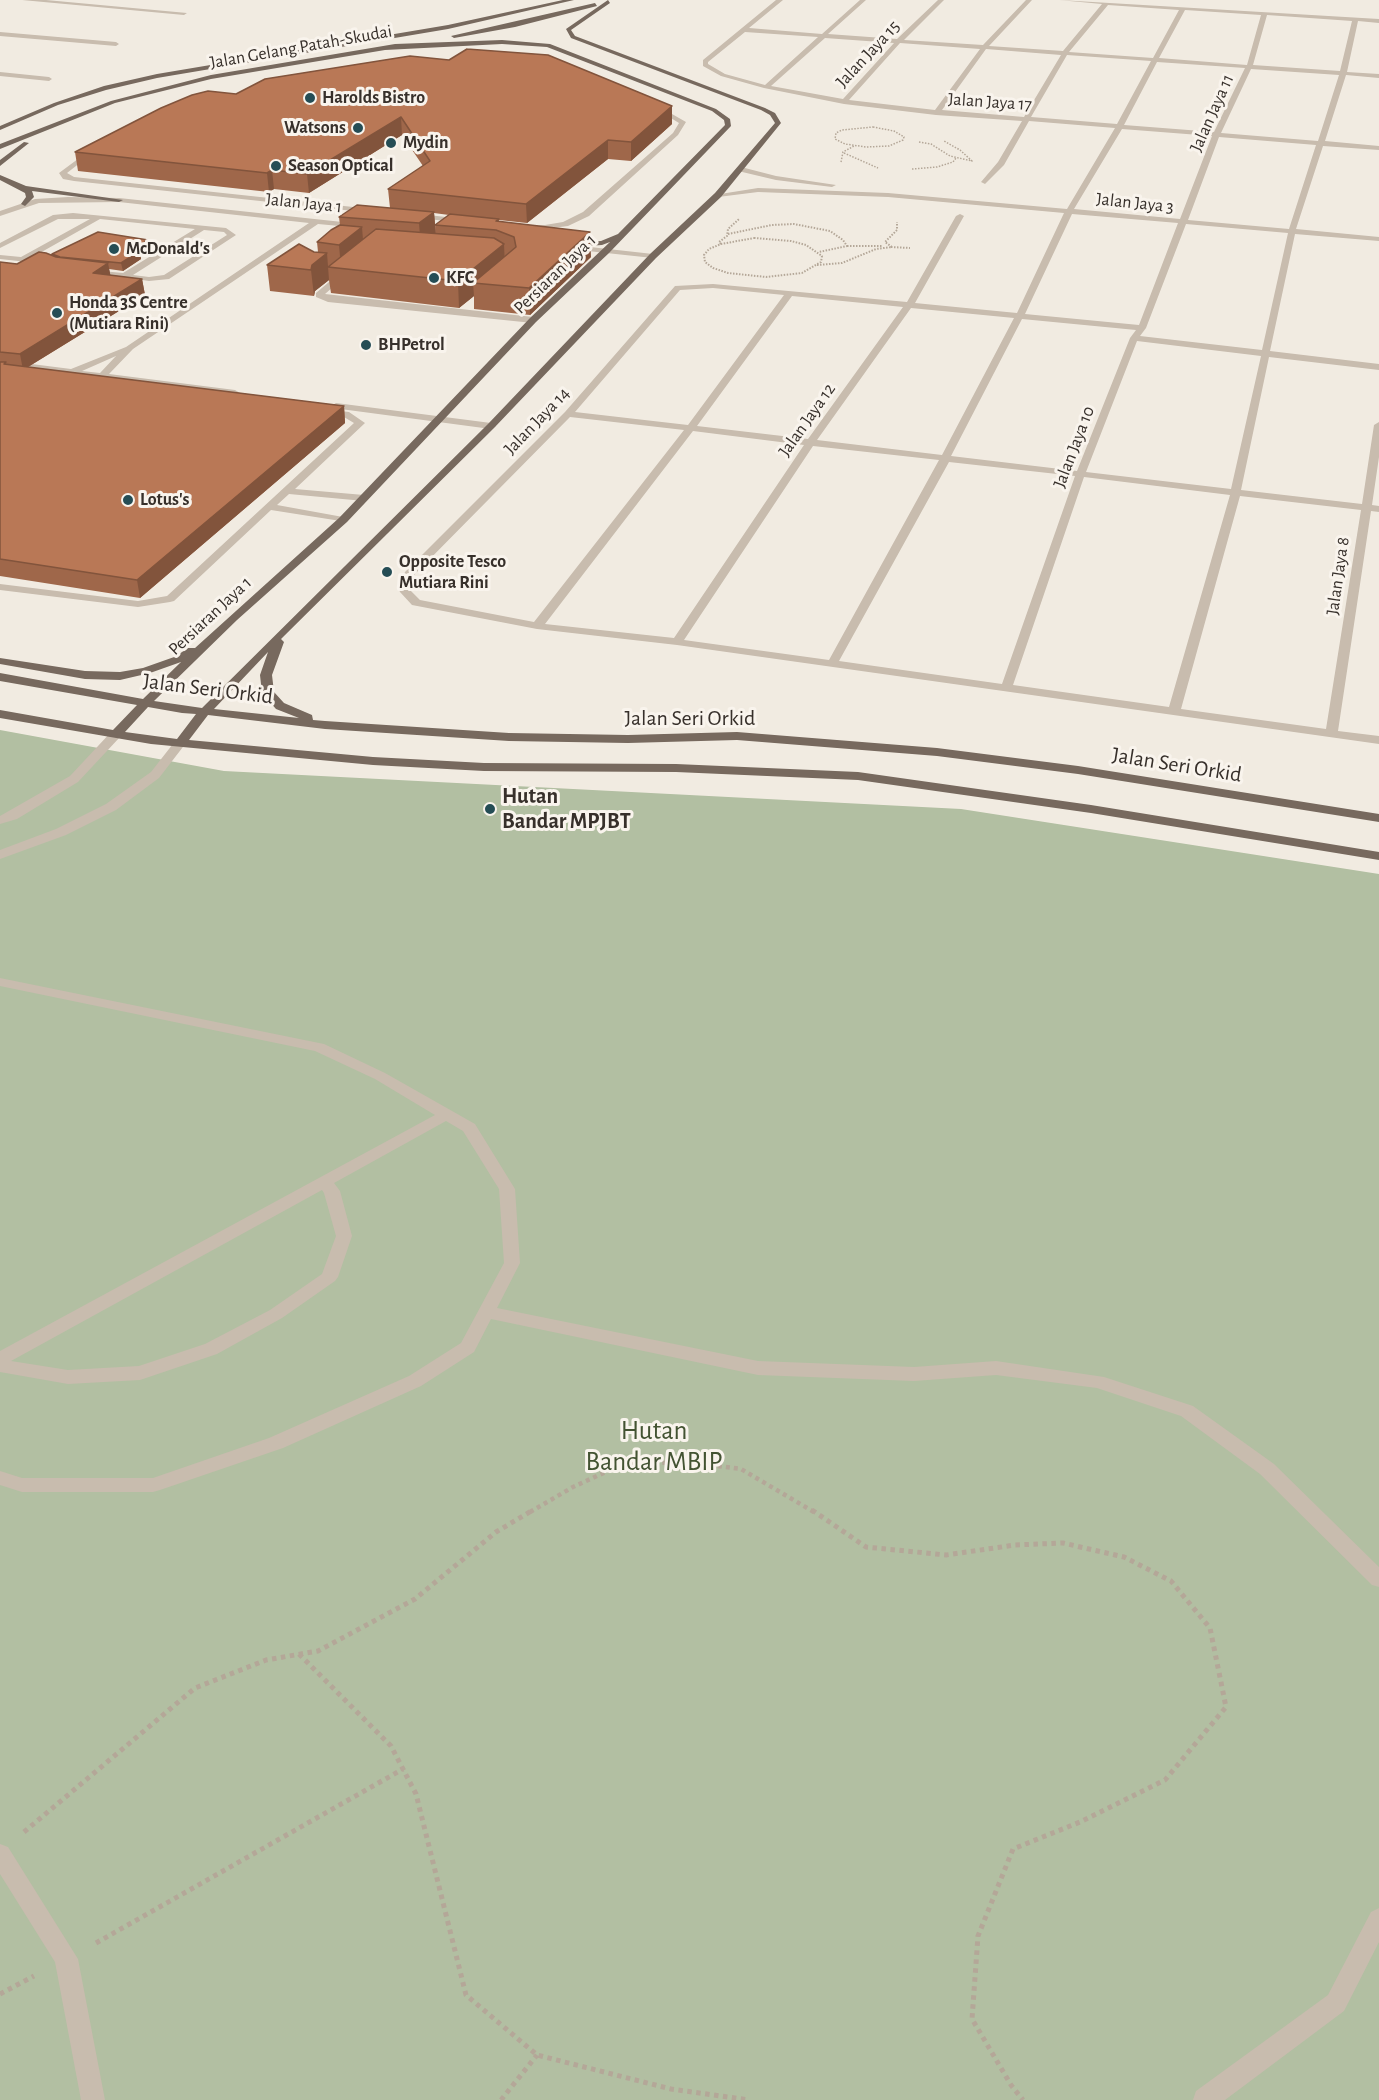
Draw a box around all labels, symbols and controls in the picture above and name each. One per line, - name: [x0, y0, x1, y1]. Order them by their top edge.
- street label: Jalan Jaya 15: [831, 16, 905, 92]
- street label: Jalan Gelang Patah-Skudai: [208, 20, 394, 74]
- street label: Jalan Jaya 11: [1185, 71, 1239, 155]
- place label: Harolds Bistro: [322, 87, 425, 109]
- street label: Jalan Jaya 17: [947, 88, 1033, 116]
- marker: Harolds Bistro: [303, 91, 317, 105]
- place label: Watsons: [284, 117, 346, 139]
- marker: Watsons: [351, 121, 365, 135]
- place label: Mydin: [403, 132, 449, 154]
- marker: Mydin: [384, 136, 398, 150]
- place label: Season Optical: [288, 155, 394, 177]
- marker: Season Optical: [269, 159, 283, 173]
- street label: Jalan Jaya 1: [265, 188, 343, 218]
- street label: Jalan Jaya 3: [1095, 188, 1175, 218]
- street label: Persiaran Jaya 1: [509, 229, 601, 319]
- place label: McDonald's: [126, 238, 210, 260]
- marker: McDonald's: [107, 242, 121, 256]
- place label: KFC: [446, 267, 474, 289]
- marker: KFC: [427, 271, 441, 285]
- place label: Honda 3S Centre (Mutiara Rini): [69, 292, 188, 334]
- marker: Honda 3S Centre (Mutiara Rini): [50, 306, 64, 320]
- place label: BHPetrol: [378, 334, 445, 356]
- marker: BHPetrol: [359, 338, 373, 352]
- street label: Jalan Jaya 12: [774, 379, 840, 461]
- street label: Jalan Jaya 14: [500, 383, 574, 459]
- street label: Jalan Jaya 10: [1048, 403, 1100, 491]
- place label: Lotus's: [140, 489, 189, 511]
- marker: Lotus's: [121, 493, 135, 507]
- street label: Jalan Jaya 8: [1322, 535, 1354, 617]
- place label: Opposite Tesco Mutiara Rini: [399, 551, 506, 594]
- marker: Opposite Tesco Mutiara Rini: [380, 565, 394, 579]
- street label: Persiaran Jaya 1: [164, 572, 256, 660]
- street label: Jalan Seri Orkid: [141, 668, 275, 710]
- street label: Jalan Seri Orkid: [625, 705, 755, 731]
- street label: Jalan Seri Orkid: [1110, 742, 1244, 788]
- place label: Hutan Bandar MPJBT: [502, 783, 631, 834]
- marker: Hutan Bandar MPJBT: [483, 802, 497, 816]
- park label: Hutan Bandar MBIP: [585, 1415, 723, 1478]

